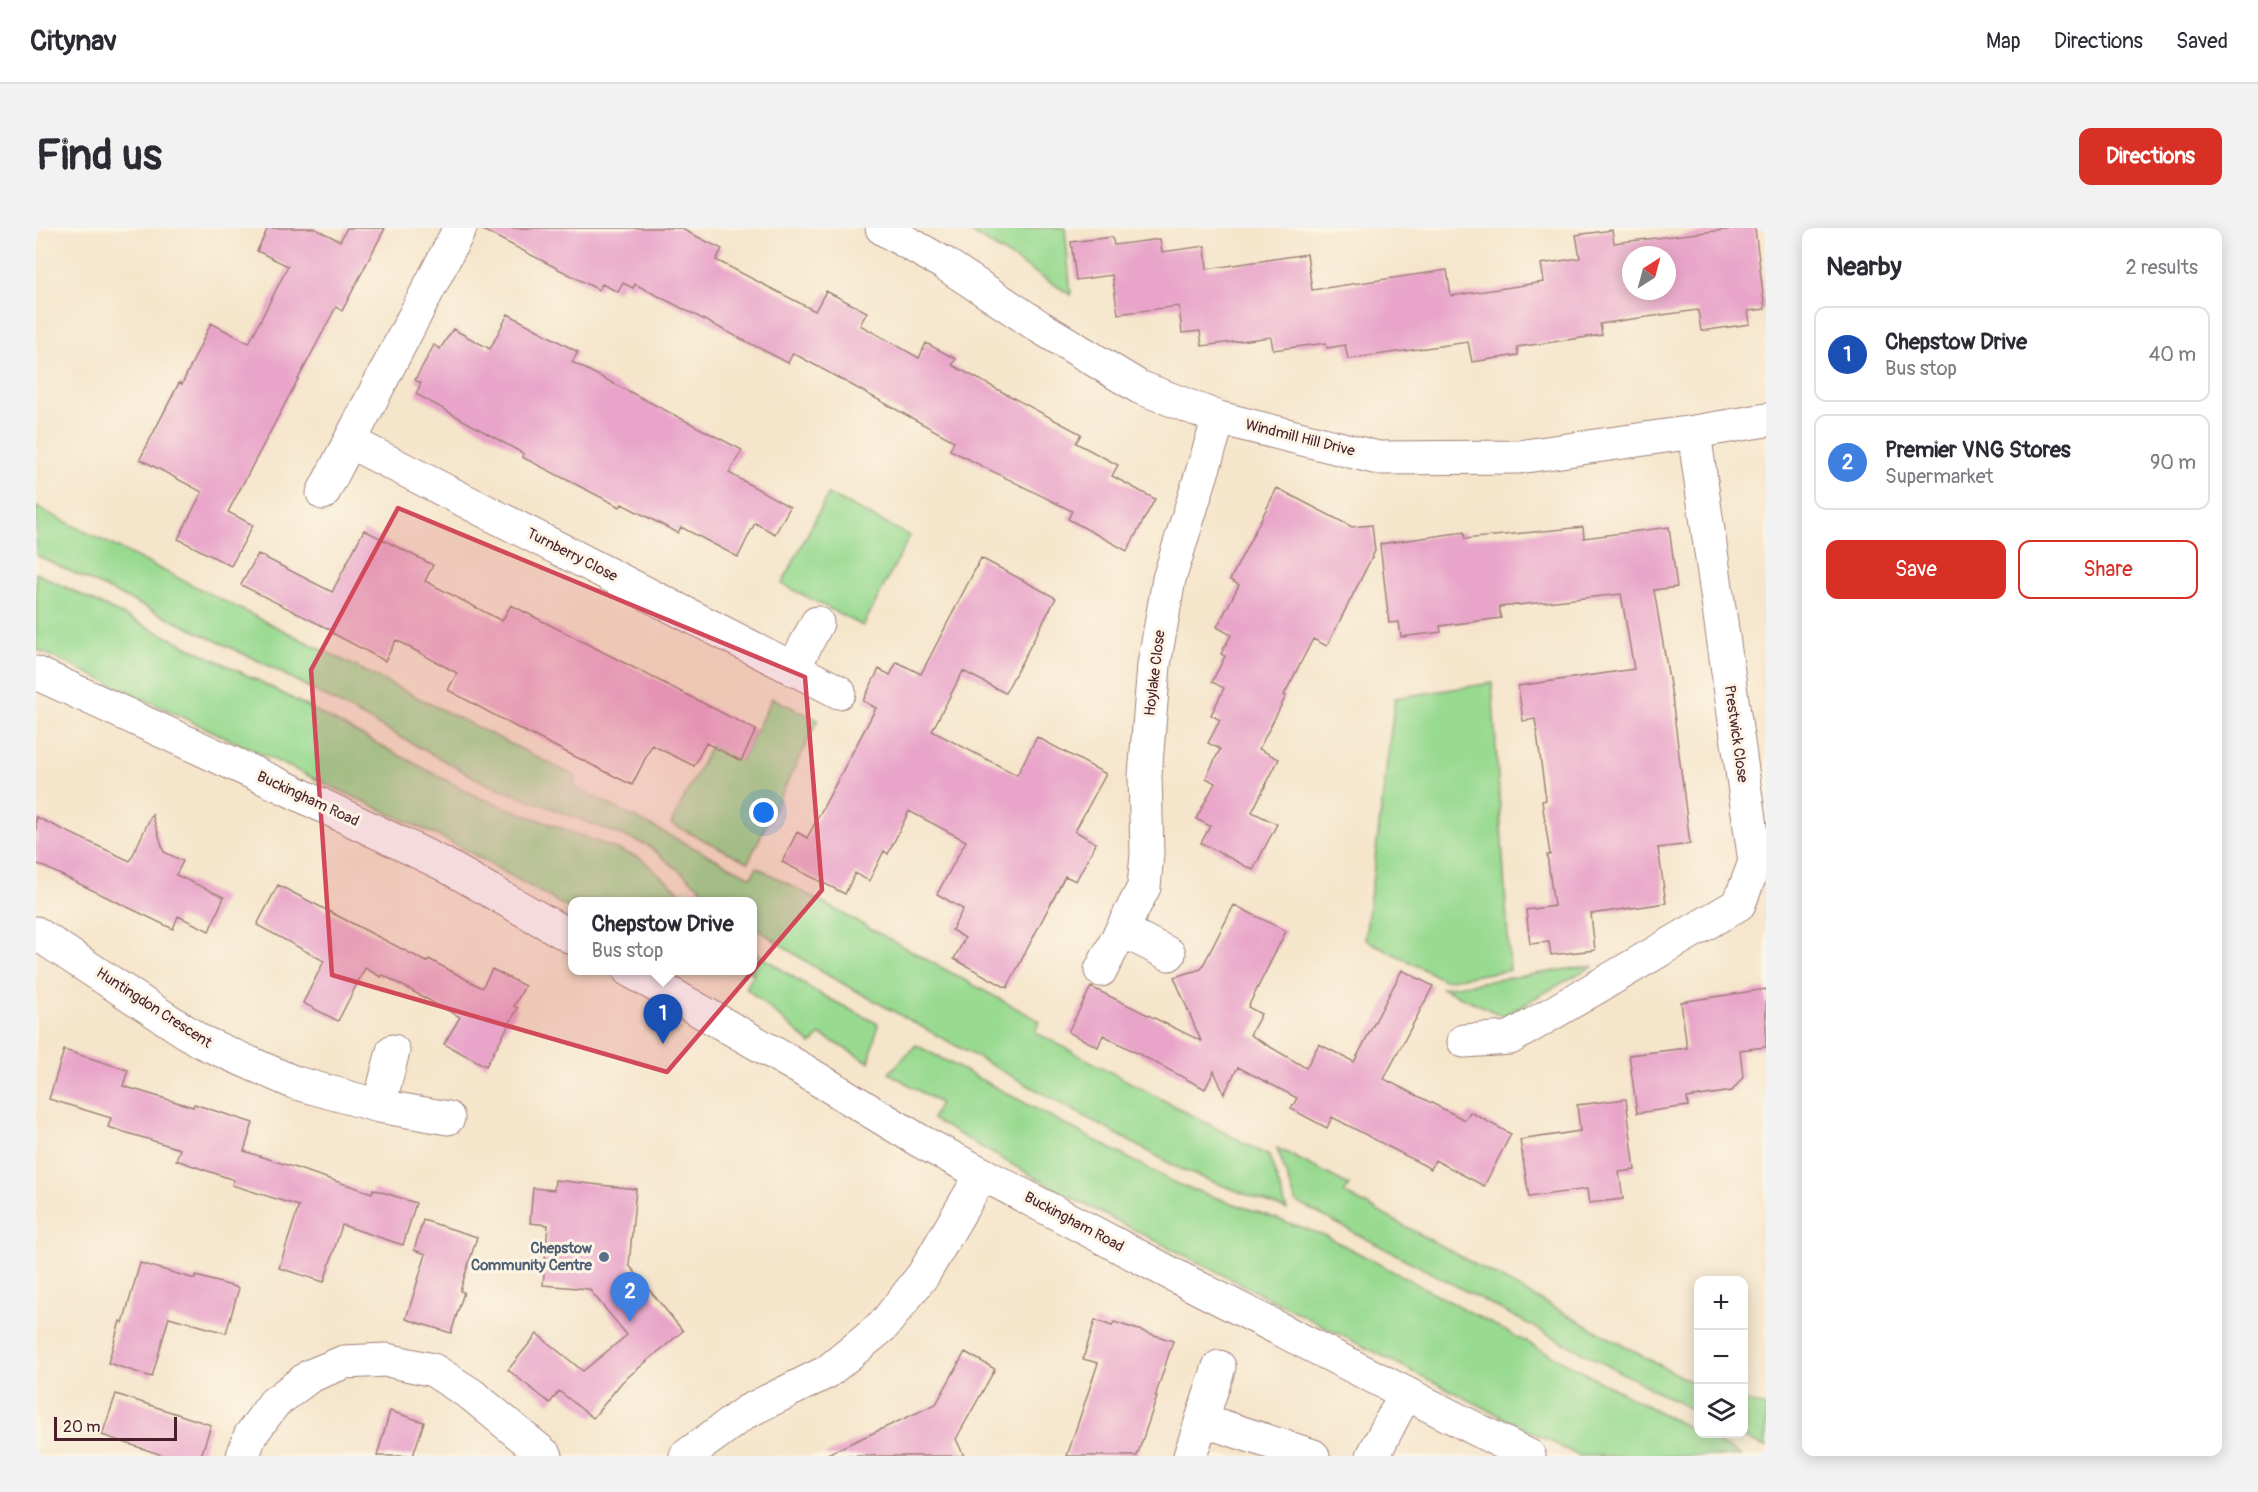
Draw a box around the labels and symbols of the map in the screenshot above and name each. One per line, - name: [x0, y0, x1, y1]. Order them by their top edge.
- north arrow: [1622, 246, 1676, 300]
- street label: Windmill Hill Drive: [1243, 415, 1357, 461]
- street label: Turnberry Close: [523, 524, 621, 586]
- street label: Hoylake Close: [1140, 628, 1170, 717]
- street label: Prestwick Close: [1720, 684, 1752, 784]
- street label: Buckingham Road: [254, 767, 362, 831]
- your location: [749, 798, 778, 827]
- street label: Huntingdon Crescent: [93, 963, 216, 1053]
- pin: 1: [644, 994, 682, 1044]
- street label: Buckingham Road: [1021, 1188, 1127, 1256]
- place label: Chepstow Community Centre: [471, 1239, 593, 1275]
- marker: Chepstow Community Centre: [597, 1250, 611, 1264]
- pin: 2: [610, 1272, 650, 1322]
- scale bar: [54, 1414, 177, 1442]

